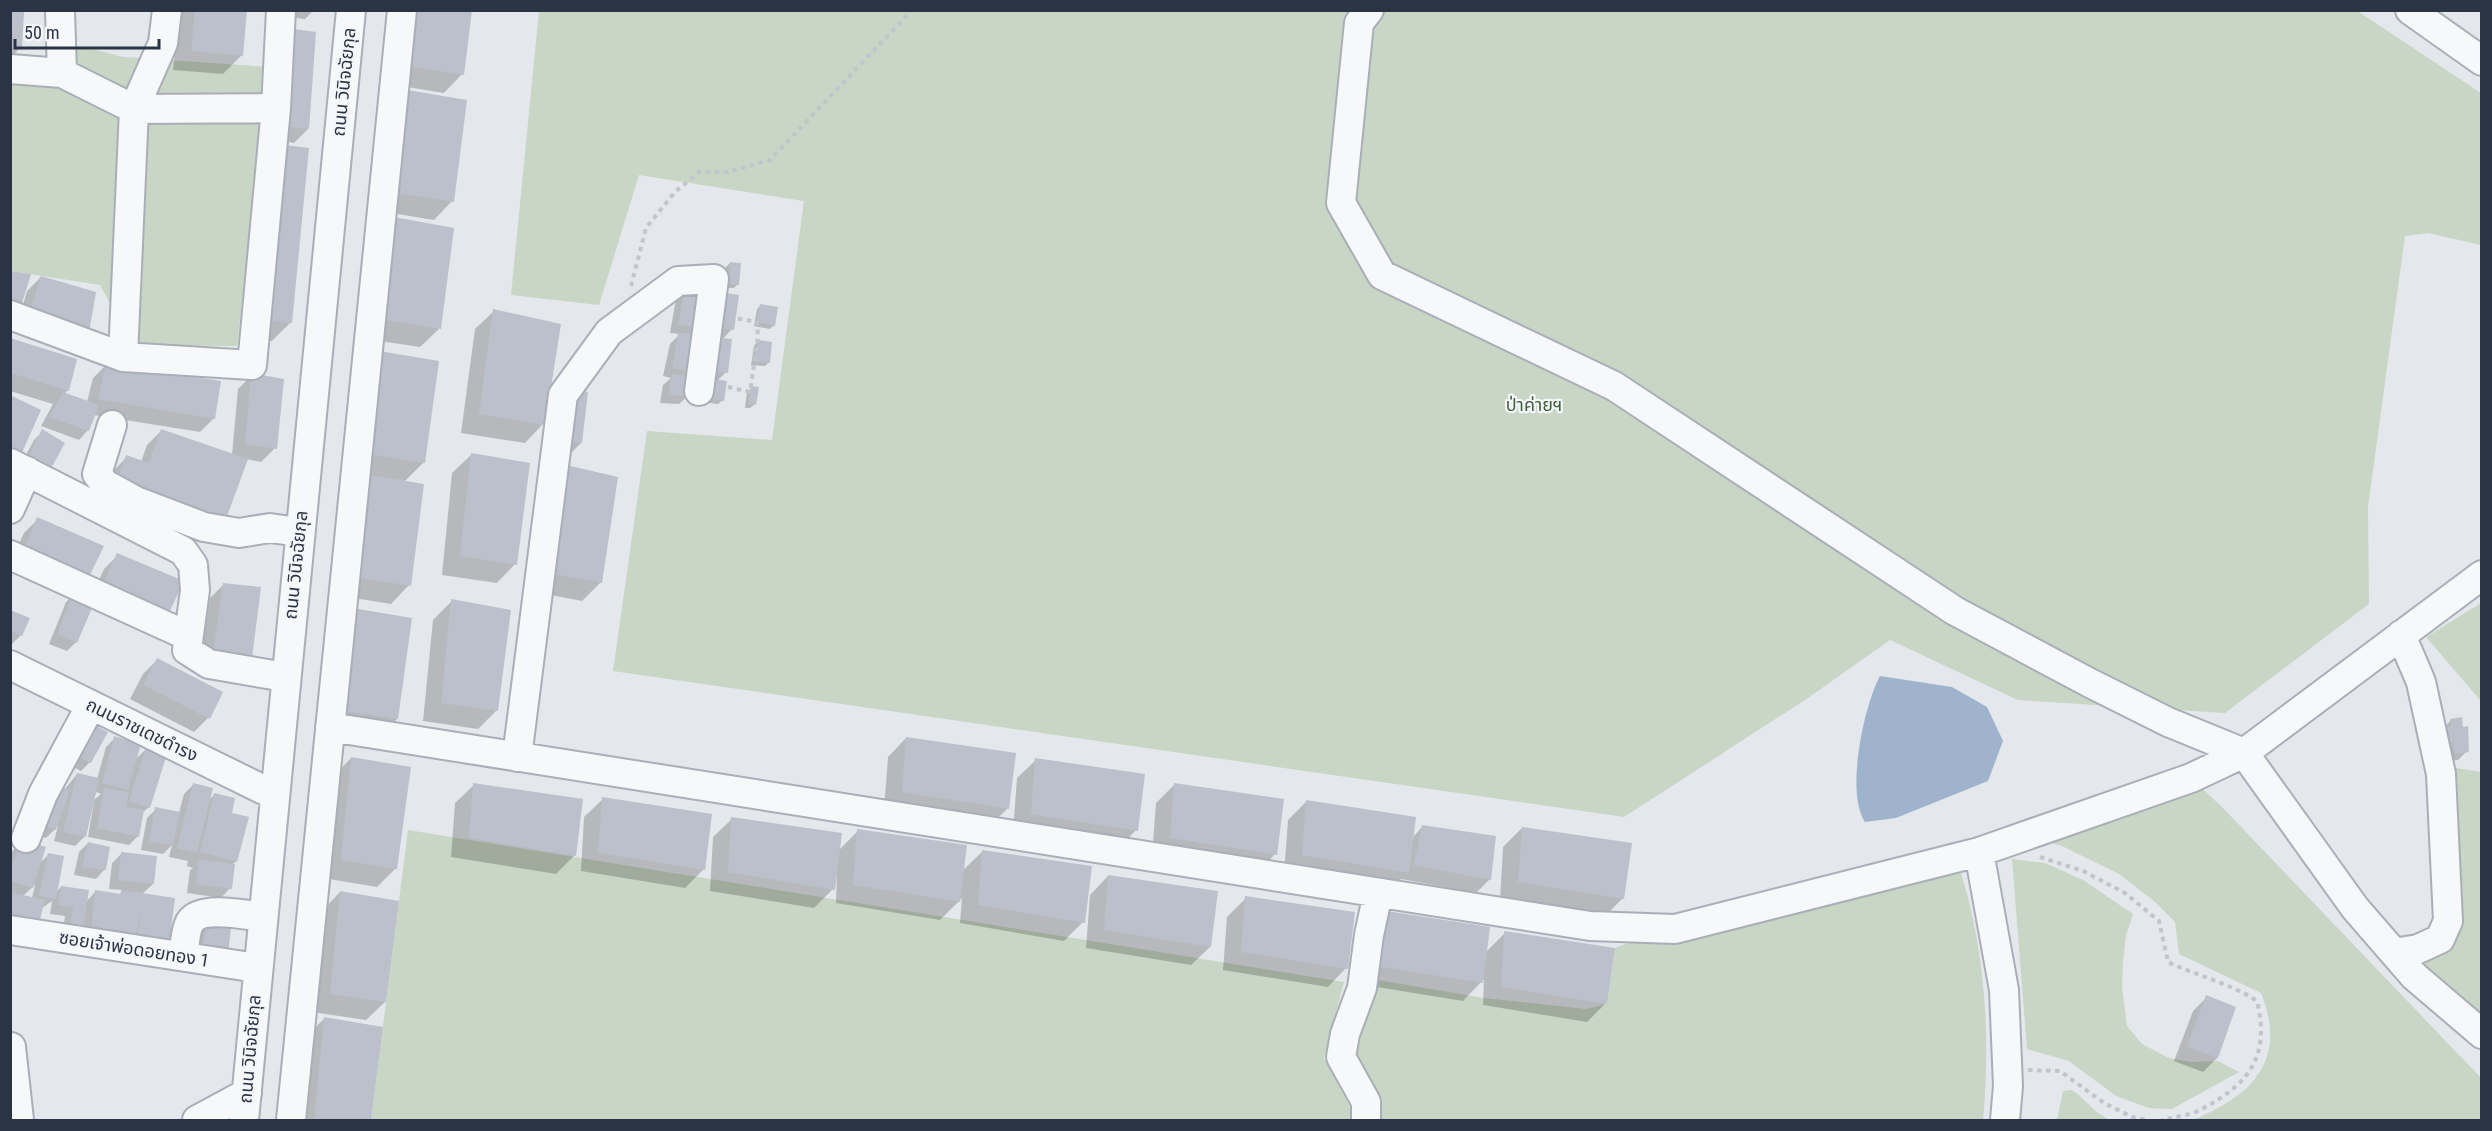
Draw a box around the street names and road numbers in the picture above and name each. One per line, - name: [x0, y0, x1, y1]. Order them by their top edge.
- street label: ถนน วินิจฉัยกุล: [327, 27, 361, 137]
- street label: ถนน วินิจฉัยกุล: [279, 510, 313, 620]
- street label: ถนนราชเดชดำรง: [83, 693, 202, 766]
- street label: ซอยเจ้าพ่อดอยทอง 1: [58, 926, 211, 971]
- street label: ถนน วินิจฉัยกุล: [234, 994, 266, 1104]

